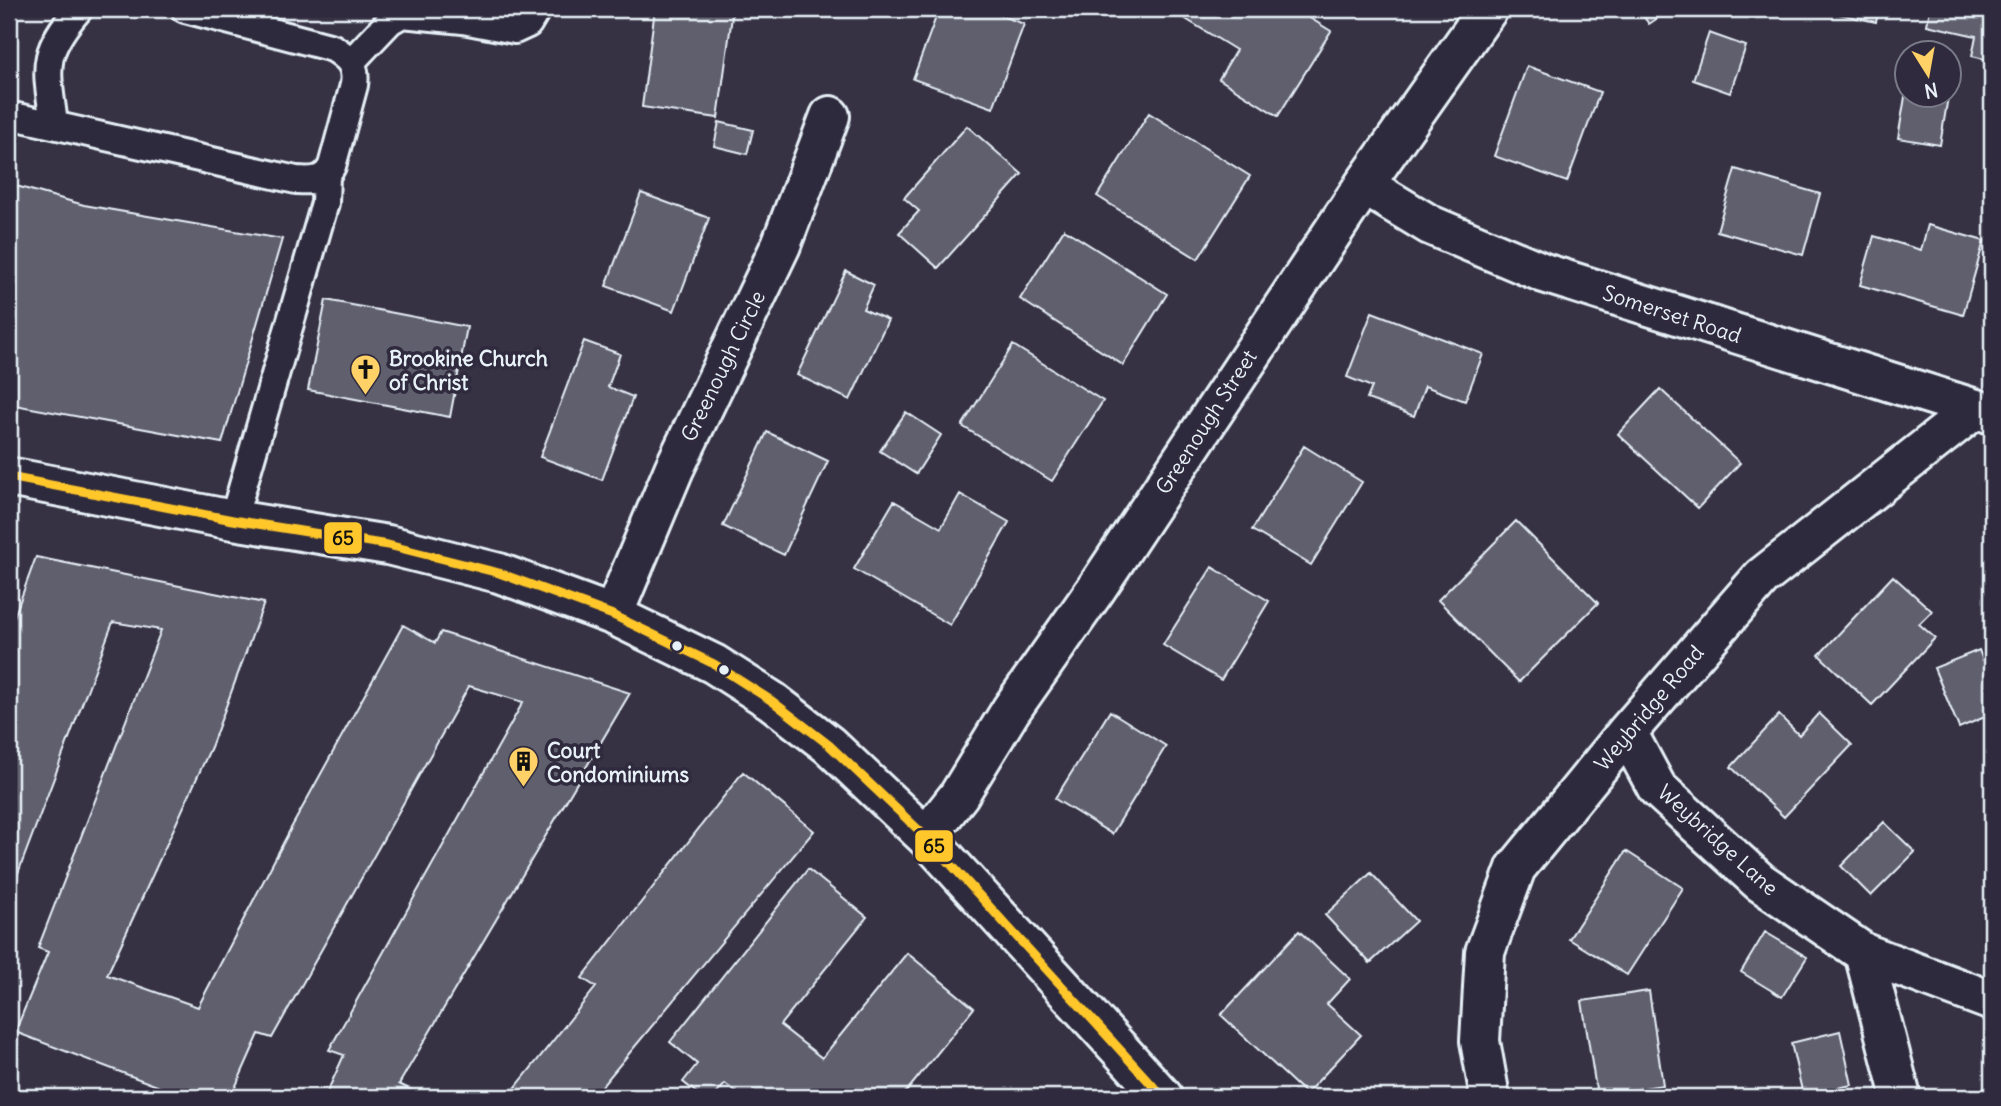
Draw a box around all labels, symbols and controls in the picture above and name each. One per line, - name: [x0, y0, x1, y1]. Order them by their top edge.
- north arrow: [1892, 38, 1962, 108]
- text: N: [1923, 78, 1940, 104]
- street label: Somerset Road: [1599, 279, 1745, 349]
- street label: Greenough Circle: [675, 286, 771, 446]
- place label: Brookine Church of Christ: [389, 345, 548, 396]
- street label: Greenough Street: [1149, 345, 1263, 499]
- church icon: Brookine Church of Christ: [349, 353, 383, 397]
- line badge: 65: [323, 521, 363, 555]
- text: 65: [332, 526, 354, 550]
- unlabelled marker: [670, 639, 684, 653]
- street label: Weybridge Road: [1589, 640, 1709, 776]
- unlabelled marker: [717, 663, 731, 677]
- place label: Court Condominiums: [547, 737, 689, 788]
- building icon: Court Condominiums: [507, 745, 541, 789]
- street label: Weybridge Lane: [1652, 779, 1784, 901]
- line badge: 65: [914, 829, 954, 863]
- text: 65: [923, 834, 945, 858]

